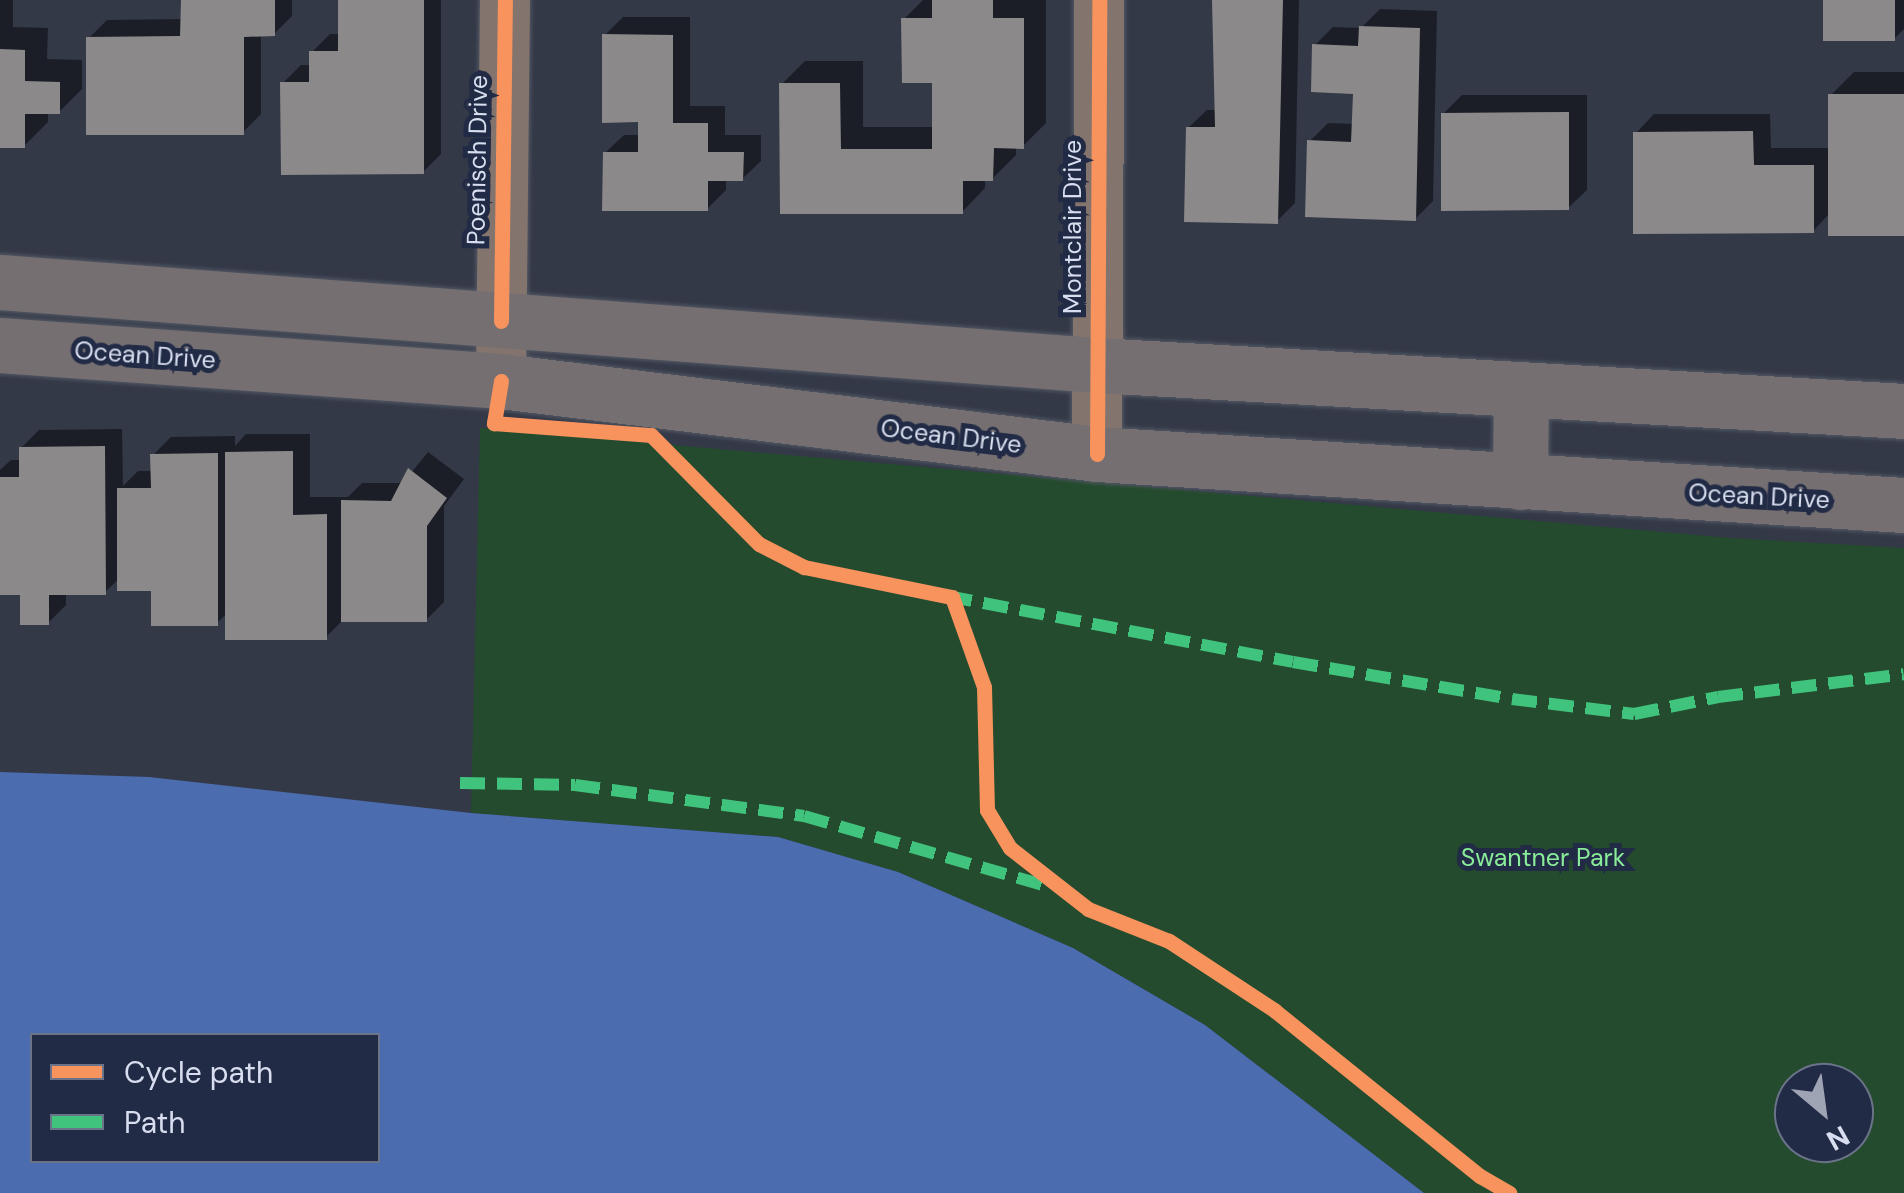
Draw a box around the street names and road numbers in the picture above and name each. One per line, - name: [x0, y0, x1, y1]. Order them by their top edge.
- street label: Poenisch Drive: [462, 75, 494, 245]
- street label: Montclair Drive: [1058, 140, 1088, 314]
- street label: Ocean Drive: [73, 336, 217, 376]
- street label: Ocean Drive: [879, 413, 1023, 461]
- street label: Ocean Drive: [1687, 478, 1831, 516]

